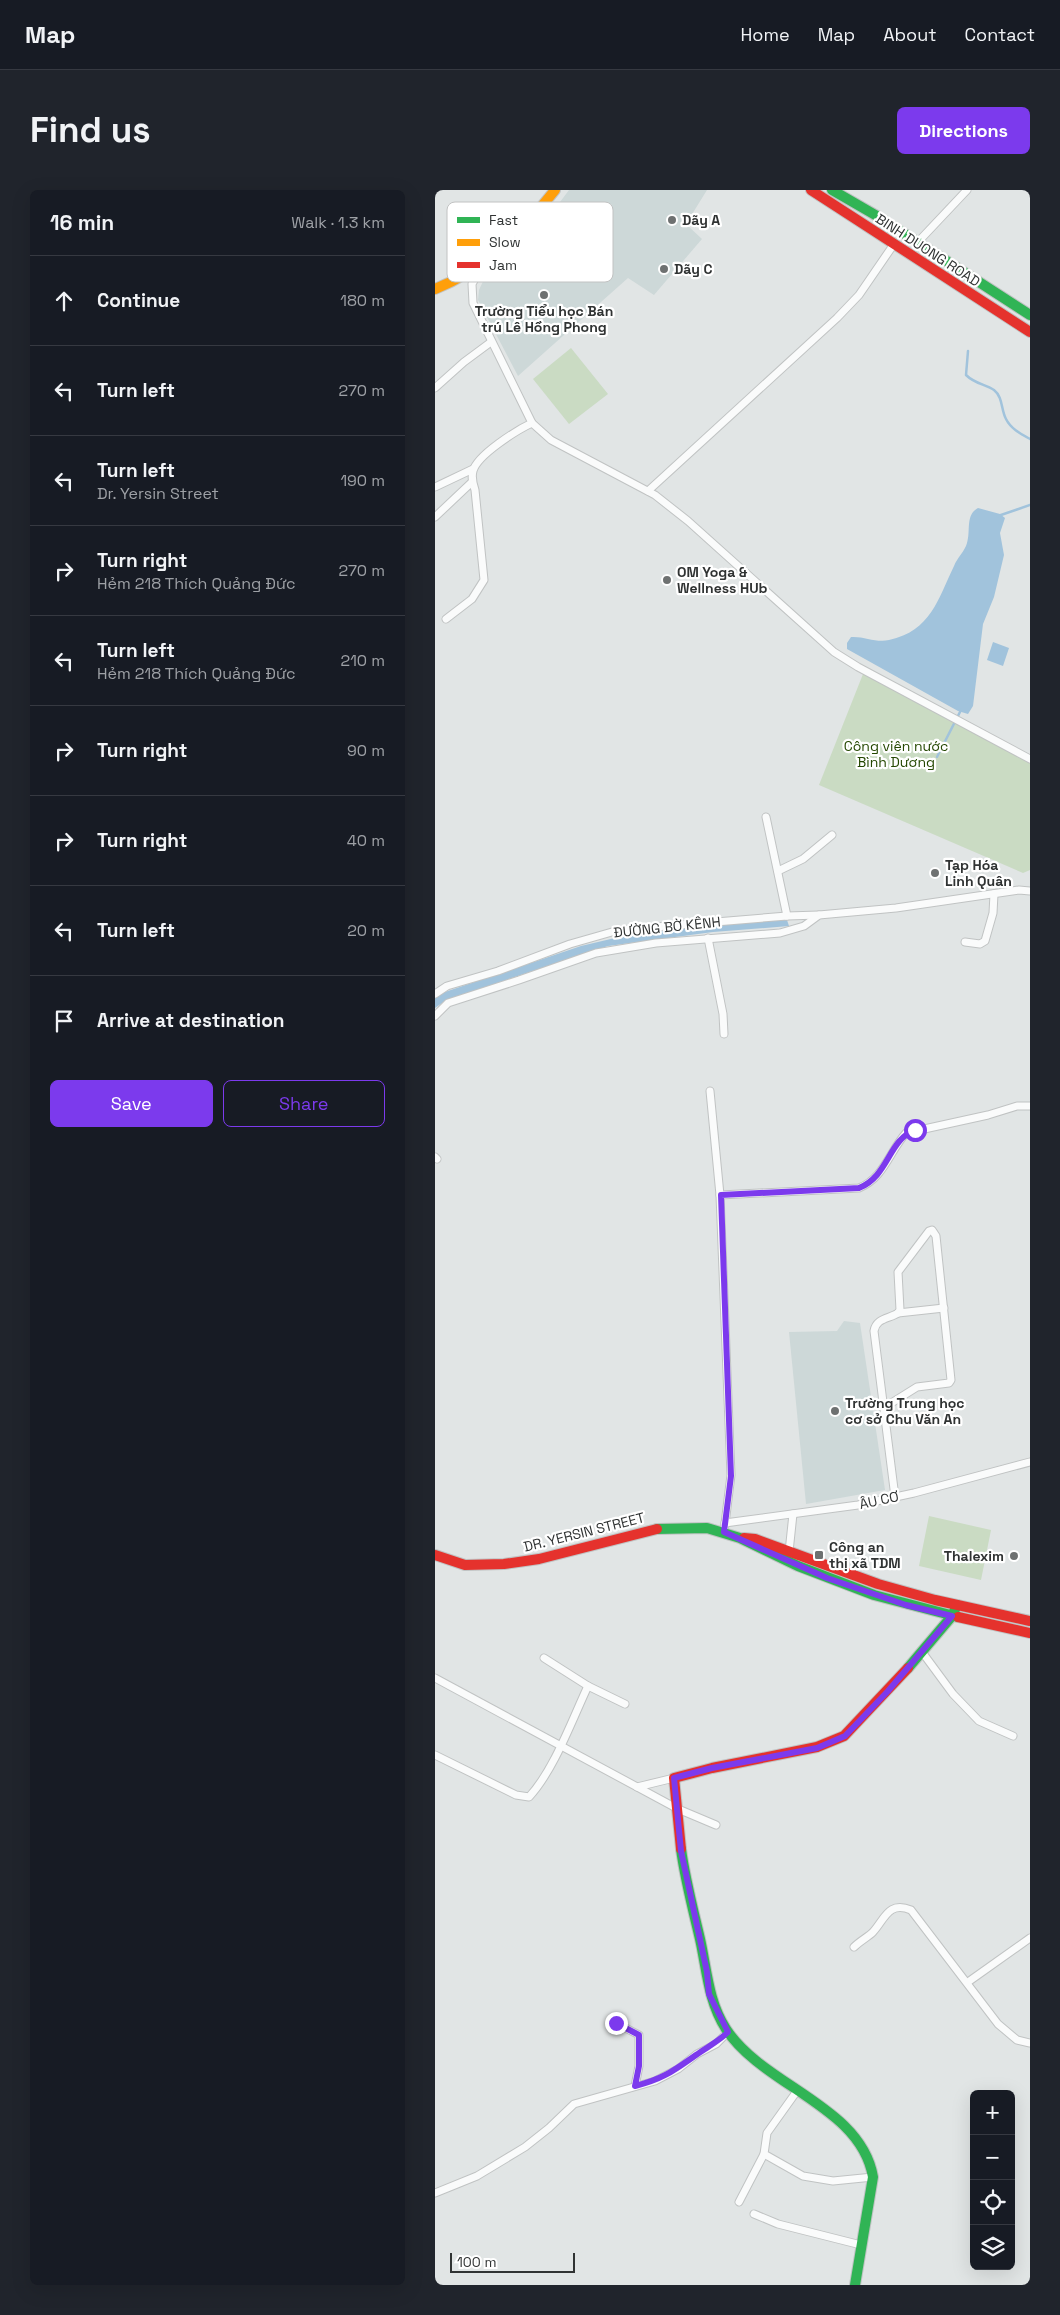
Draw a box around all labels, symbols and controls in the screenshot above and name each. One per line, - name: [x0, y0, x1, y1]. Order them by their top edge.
- text: Map: [25, 19, 75, 50]
- text: Home: [741, 23, 790, 46]
- text: Map: [818, 23, 855, 46]
- text: About: [883, 23, 937, 46]
- text: Contact: [965, 23, 1035, 46]
- button: Directions: [897, 107, 1030, 154]
- text: Find us: [30, 108, 151, 152]
- legend: [447, 202, 613, 282]
- text: 16 min: [50, 209, 114, 236]
- street label: BINH DUONG ROAD: [872, 209, 984, 291]
- text: Fast: [489, 211, 518, 229]
- place label: Dãy A: [682, 211, 720, 229]
- text: Walk · 1.3 km: [291, 212, 385, 233]
- marker: Dãy A: [666, 214, 678, 226]
- text: Slow: [489, 233, 521, 251]
- text: Jam: [489, 256, 517, 274]
- place label: Dãy C: [674, 260, 712, 278]
- marker: Dãy C: [658, 263, 670, 275]
- icon: ahead: [50, 287, 78, 315]
- text: Continue: [97, 288, 180, 313]
- marker: Trường Tiểu học Bán trú Lê Hồng Phong: [538, 289, 550, 301]
- text: 180 m: [340, 290, 385, 311]
- place label: Trường Tiểu học Bán trú Lê Hồng Phong: [475, 302, 613, 336]
- icon: left: [50, 377, 78, 405]
- text: Turn left: [97, 378, 175, 403]
- text: 270 m: [338, 380, 385, 401]
- text: Turn left: [97, 458, 175, 483]
- icon: left: [50, 467, 78, 495]
- text: 190 m: [340, 470, 385, 491]
- text: Dr. Yersin Street: [97, 483, 219, 504]
- text: Turn right: [97, 548, 187, 573]
- icon: right: [50, 557, 78, 585]
- text: 270 m: [338, 560, 385, 581]
- place label: OM Yoga & Wellness HUb: [677, 563, 768, 597]
- text: Hẻm 218 Thích Quảng Đức: [97, 573, 296, 594]
- marker: OM Yoga & Wellness HUb: [661, 574, 673, 586]
- text: Turn left: [97, 638, 175, 663]
- icon: left: [50, 647, 78, 675]
- text: 210 m: [341, 650, 385, 671]
- text: Hẻm 218 Thích Quảng Đức: [97, 663, 296, 684]
- icon: right: [50, 737, 78, 765]
- park label: Công viên nước Bình Dương: [844, 737, 948, 771]
- text: Turn right: [97, 738, 187, 763]
- text: 90 m: [347, 740, 385, 761]
- icon: right: [50, 827, 78, 855]
- text: Turn right: [97, 828, 187, 853]
- text: 40 m: [347, 830, 385, 851]
- place label: Tạp Hóa Linh Quân: [945, 856, 1012, 890]
- marker: Tạp Hóa Linh Quân: [929, 867, 941, 879]
- street label: ĐƯỜNG BỜ KÊNH: [613, 912, 721, 942]
- icon: left: [50, 917, 78, 945]
- text: Turn left: [97, 918, 175, 943]
- text: 20 m: [347, 920, 385, 941]
- icon: arrive: [50, 1007, 78, 1035]
- text: Arrive at destination: [97, 1008, 285, 1033]
- button: Save: [50, 1080, 213, 1127]
- button: Share: [223, 1080, 385, 1127]
- route start: [904, 1119, 927, 1142]
- place label: Trường Trung học cơ sở Chu Văn An: [845, 1394, 965, 1428]
- marker: Trường Trung học cơ sở Chu Văn An: [829, 1405, 841, 1417]
- street label: ÂU CƠ: [858, 1487, 901, 1513]
- street label: DR. YERSIN STREET: [522, 1508, 646, 1556]
- place label: Công an thị xã TDM: [829, 1538, 901, 1572]
- place label: Thalexim: [944, 1547, 1004, 1565]
- marker: Công an thị xã TDM: [813, 1549, 825, 1561]
- marker: Thalexim: [1008, 1550, 1020, 1562]
- route end: [605, 2012, 628, 2035]
- map controls: [970, 2090, 1015, 2270]
- button: +: [970, 2090, 1015, 2135]
- button: −: [970, 2135, 1015, 2180]
- button: locate: [970, 2180, 1015, 2225]
- button: layers: [970, 2225, 1015, 2270]
- scale bar: [450, 2250, 575, 2273]
- text: 100 m: [457, 2253, 496, 2271]

